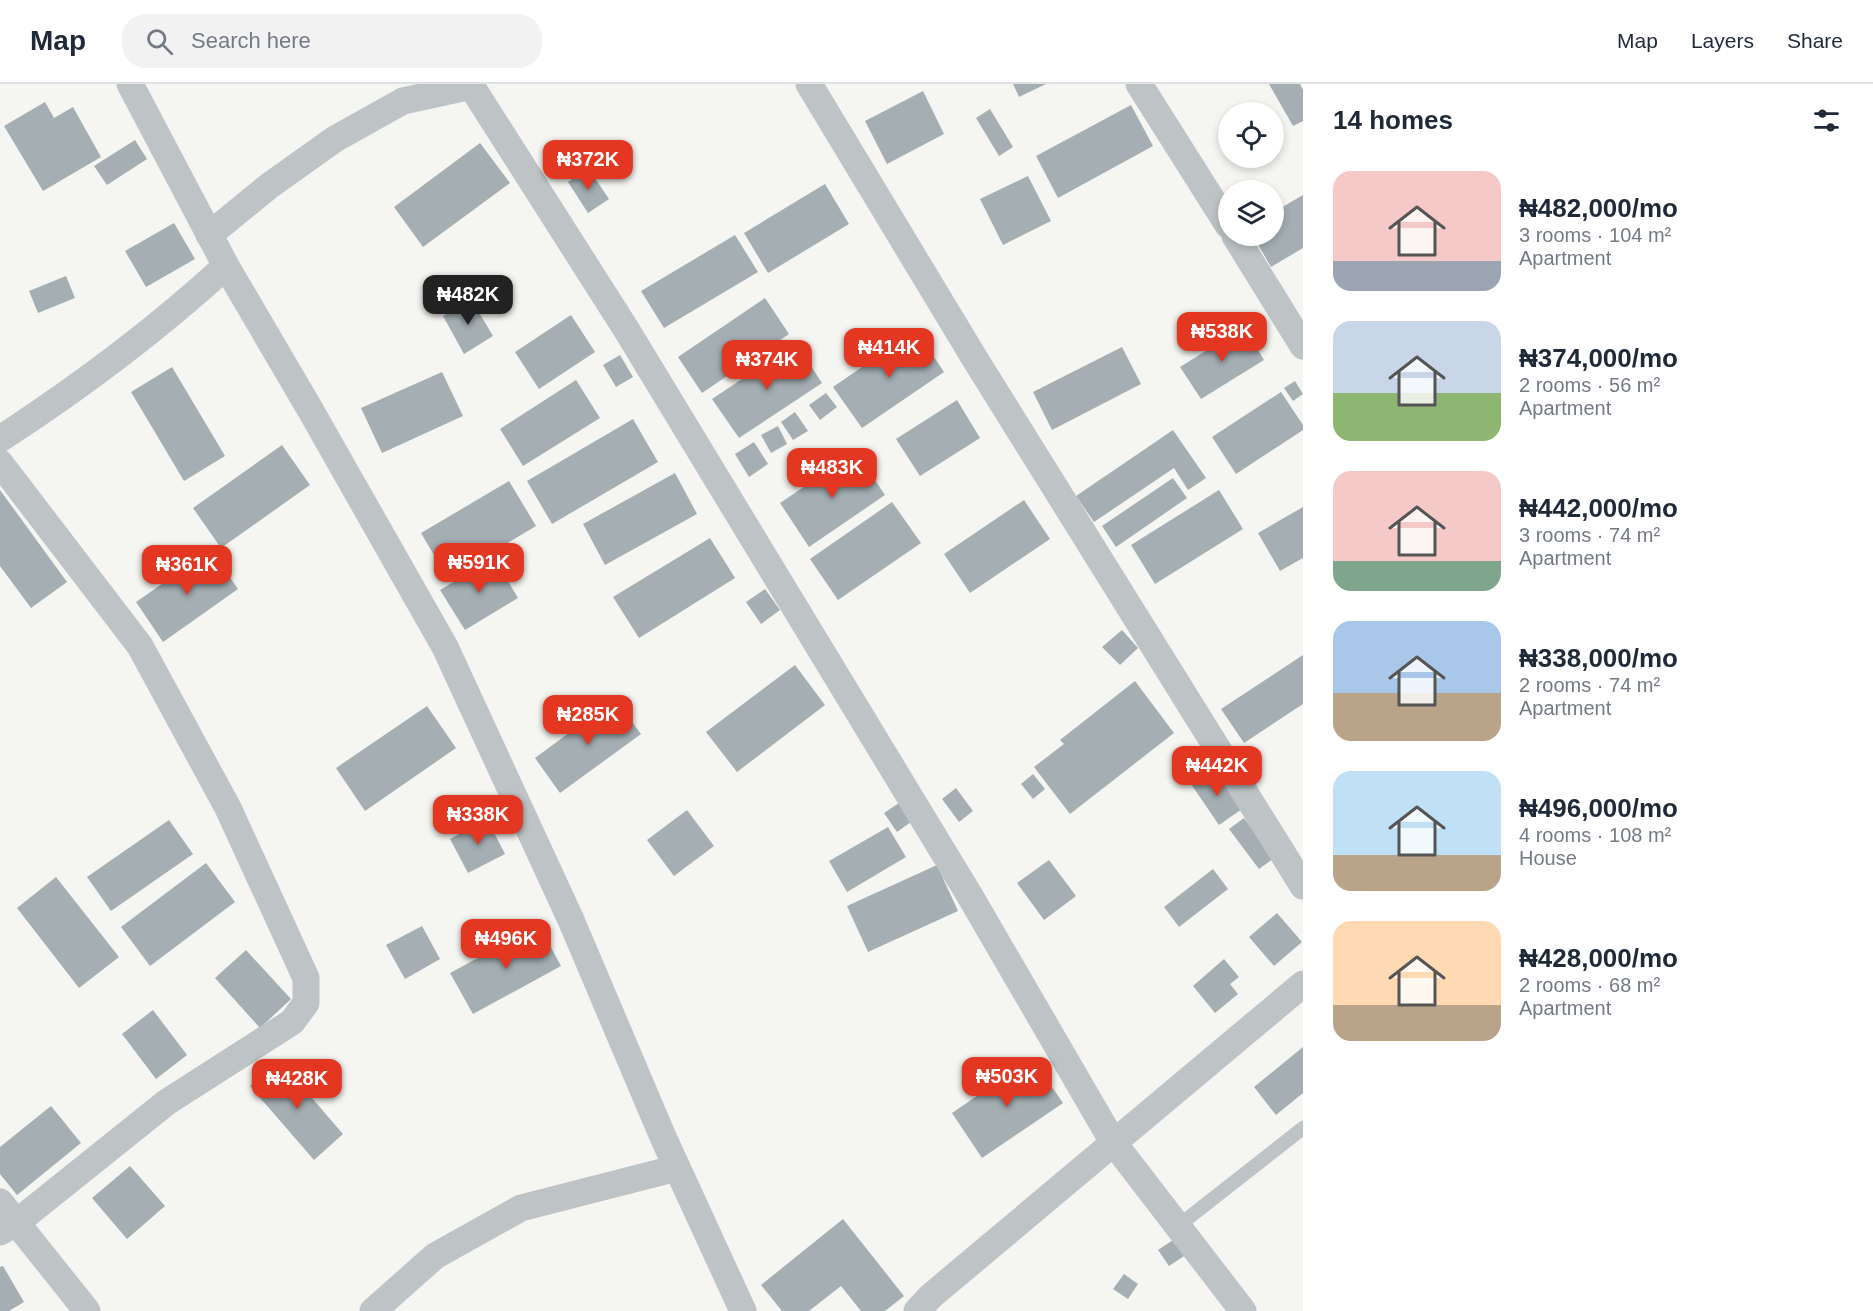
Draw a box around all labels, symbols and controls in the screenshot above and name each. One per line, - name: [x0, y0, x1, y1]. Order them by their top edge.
- search box: [122, 14, 542, 68]
- text: Map: [30, 25, 86, 56]
- icon: search: [143, 25, 176, 58]
- text: Search here: [191, 28, 311, 53]
- text: Map: [1617, 29, 1658, 52]
- text: Layers: [1691, 29, 1754, 52]
- text: Share: [1787, 29, 1843, 52]
- map controls: [1218, 102, 1284, 246]
- button: locate: [1218, 102, 1284, 168]
- icon: filters: [1810, 104, 1843, 137]
- text: 14 homes: [1333, 105, 1453, 135]
- pin: ₦372K: [546, 140, 630, 191]
- text: ₦372K: [557, 148, 619, 170]
- button: layers: [1218, 180, 1284, 246]
- text: ₦482,000/mo: [1519, 193, 1678, 223]
- icon: home: [1381, 195, 1453, 267]
- text: 3 rooms · 104 m²: [1519, 224, 1671, 246]
- text: Apartment: [1519, 247, 1611, 269]
- pin: ₦482K: [426, 275, 510, 326]
- text: ₦482K: [437, 283, 499, 305]
- pin: ₦538K: [1180, 312, 1264, 363]
- text: ₦538K: [1191, 320, 1253, 342]
- pin: ₦414K: [847, 328, 931, 379]
- text: ₦414K: [858, 336, 920, 358]
- pin: ₦374K: [725, 340, 809, 391]
- text: ₦374,000/mo: [1519, 343, 1678, 373]
- icon: home: [1381, 345, 1453, 417]
- text: ₦374K: [736, 348, 798, 370]
- text: 2 rooms · 56 m²: [1519, 374, 1660, 396]
- text: Apartment: [1519, 397, 1611, 419]
- pin: ₦483K: [790, 448, 874, 499]
- text: ₦483K: [801, 456, 863, 478]
- text: ₦442,000/mo: [1519, 493, 1678, 523]
- icon: home: [1381, 495, 1453, 567]
- text: 3 rooms · 74 m²: [1519, 524, 1660, 546]
- pin: ₦591K: [437, 543, 521, 594]
- pin: ₦361K: [145, 545, 229, 596]
- text: Apartment: [1519, 547, 1611, 569]
- text: ₦591K: [448, 551, 510, 573]
- text: ₦361K: [156, 553, 218, 575]
- text: ₦338,000/mo: [1519, 643, 1678, 673]
- icon: home: [1381, 645, 1453, 717]
- text: 2 rooms · 74 m²: [1519, 674, 1660, 696]
- pin: ₦285K: [546, 695, 630, 746]
- text: Apartment: [1519, 697, 1611, 719]
- text: ₦285K: [557, 703, 619, 725]
- pin: ₦442K: [1175, 746, 1259, 797]
- text: ₦442K: [1186, 754, 1248, 776]
- text: ₦496,000/mo: [1519, 793, 1678, 823]
- pin: ₦338K: [436, 795, 520, 846]
- icon: home: [1381, 795, 1453, 867]
- text: ₦338K: [447, 803, 509, 825]
- text: 4 rooms · 108 m²: [1519, 824, 1671, 846]
- text: House: [1519, 847, 1577, 869]
- pin: ₦496K: [464, 919, 548, 970]
- text: ₦496K: [475, 927, 537, 949]
- text: ₦428,000/mo: [1519, 943, 1678, 973]
- icon: home: [1381, 945, 1453, 1017]
- text: 2 rooms · 68 m²: [1519, 974, 1660, 996]
- text: Apartment: [1519, 997, 1611, 1019]
- pin: ₦503K: [965, 1057, 1049, 1108]
- pin: ₦428K: [255, 1059, 339, 1110]
- text: ₦503K: [976, 1065, 1038, 1087]
- text: ₦428K: [266, 1067, 328, 1089]

